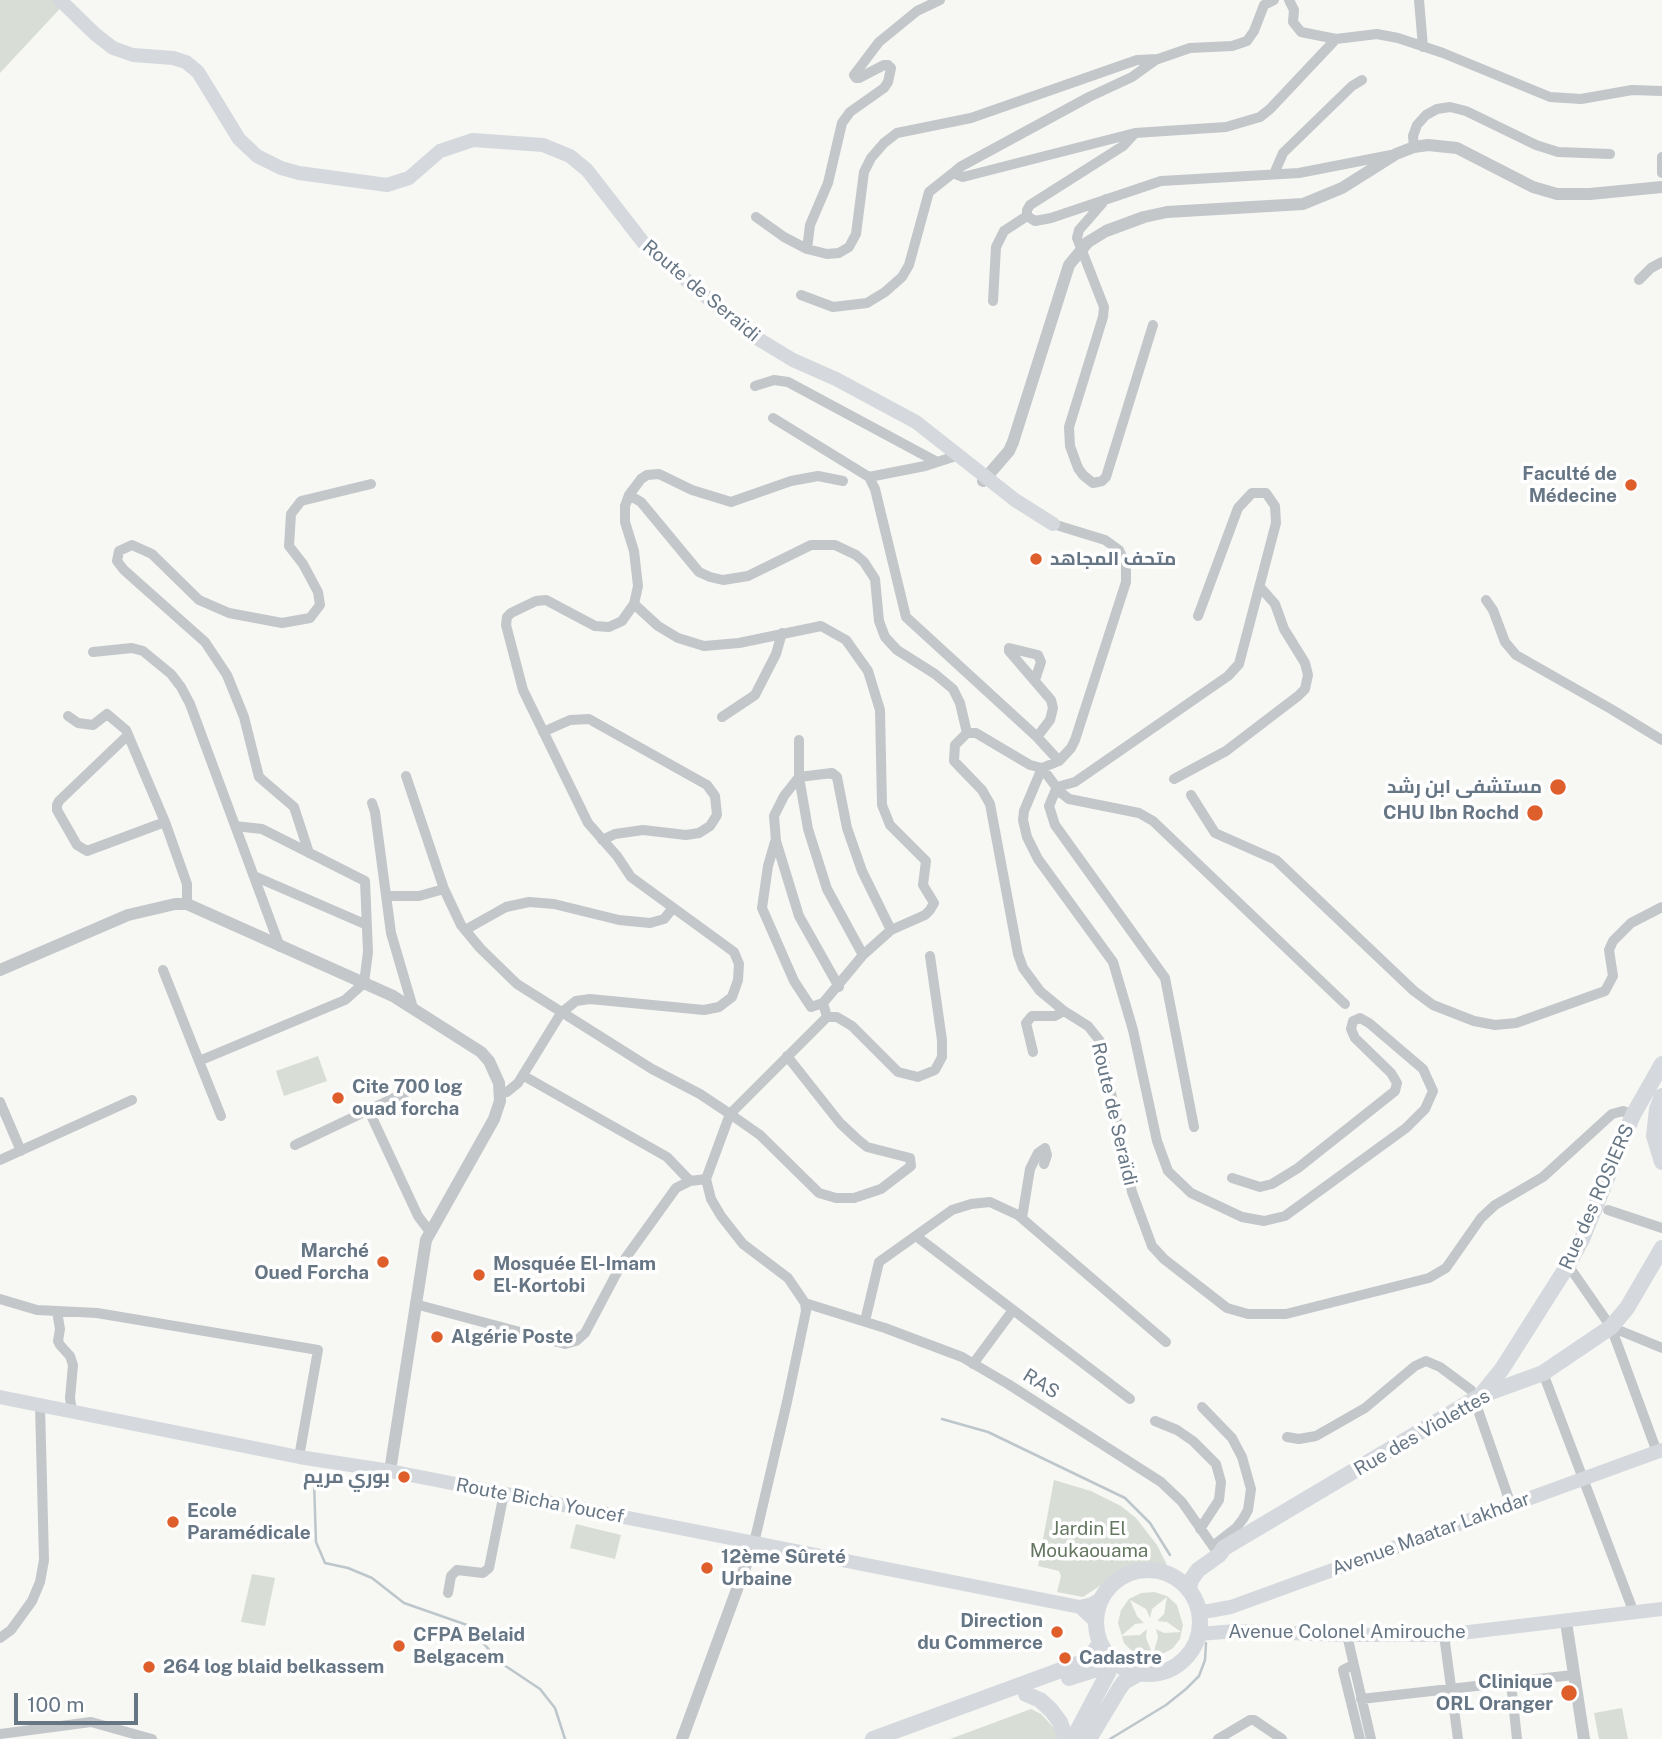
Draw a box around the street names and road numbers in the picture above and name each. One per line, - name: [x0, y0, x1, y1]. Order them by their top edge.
- street label: Route de Seraïdi: [638, 235, 764, 347]
- street label: Route de Seraïdi: [1086, 1040, 1142, 1188]
- street label: Rue des ROSIERS: [1555, 1121, 1639, 1273]
- street label: RAS: [1018, 1364, 1064, 1404]
- street label: Rue des Violettes: [1350, 1385, 1494, 1481]
- street label: Route Bicha Youcef: [454, 1474, 626, 1528]
- street label: Avenue Maatar Lakhdar: [1329, 1488, 1533, 1580]
- street label: Avenue Colonel Amirouche: [1228, 1621, 1466, 1643]

